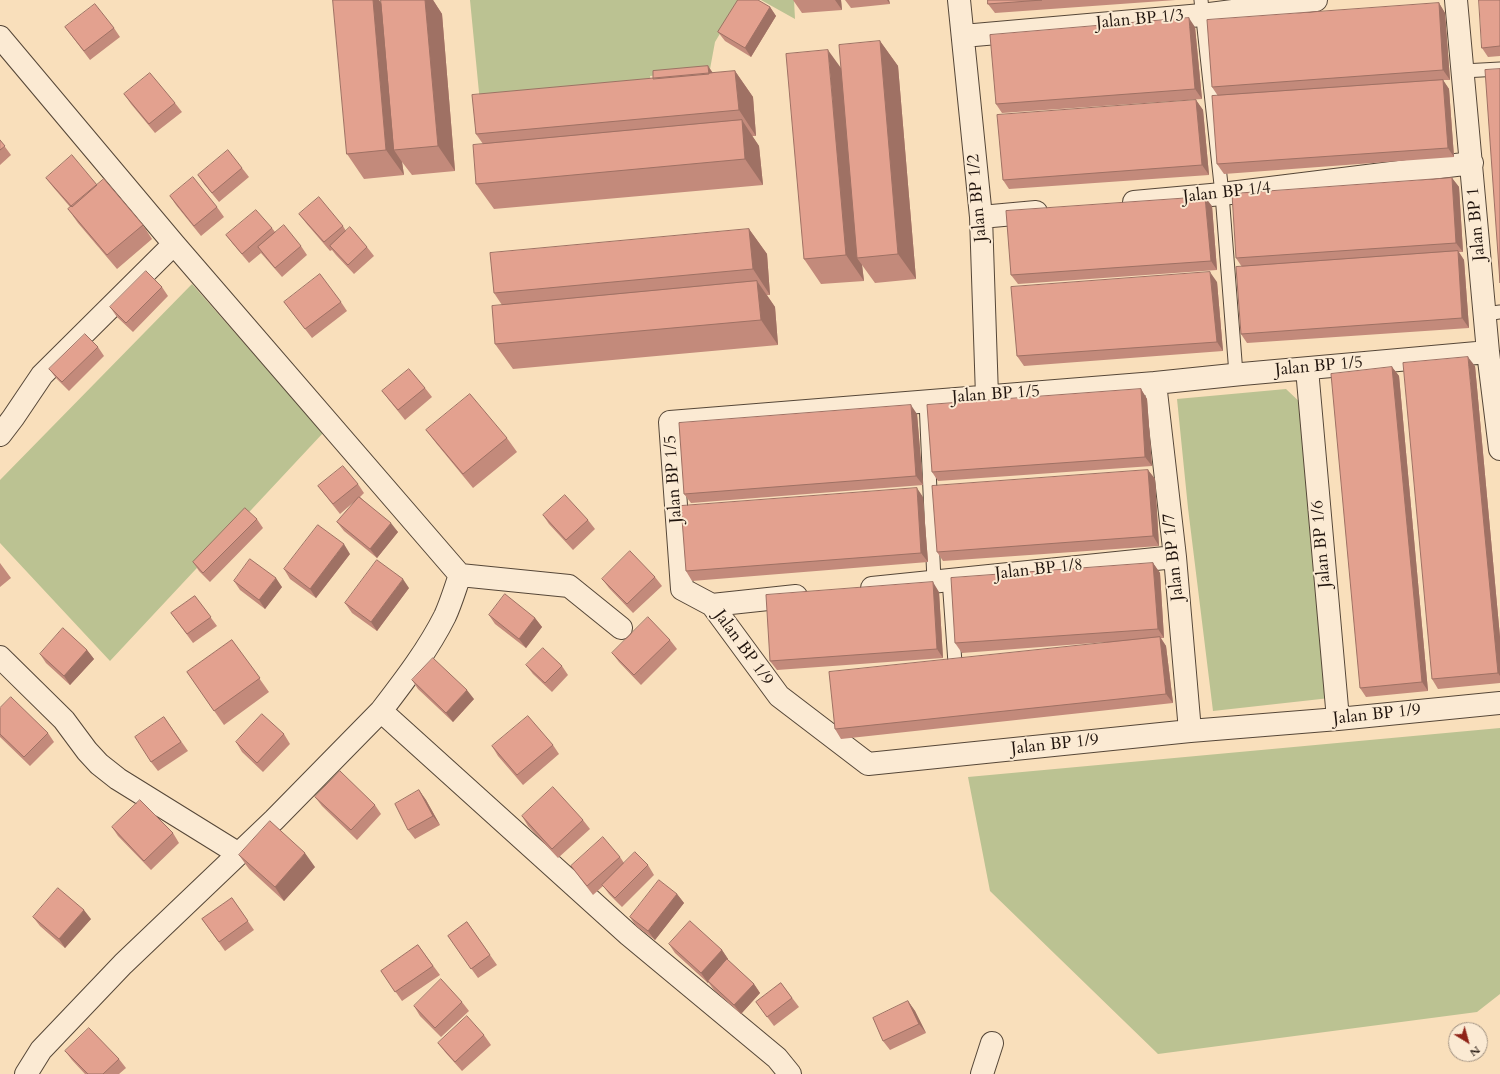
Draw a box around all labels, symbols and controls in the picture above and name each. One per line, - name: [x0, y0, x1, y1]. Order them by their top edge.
- street label: Jalan BP 1/3: [1095, 6, 1185, 34]
- street label: Jalan BP 1/2: [964, 153, 992, 243]
- street label: Jalan BP 1/4: [1182, 178, 1272, 208]
- street label: Jalan BP 1: [1464, 186, 1490, 262]
- street label: Jalan BP 1/5: [1274, 353, 1364, 381]
- street label: Jalan BP 1/5: [951, 382, 1041, 408]
- street label: Jalan BP 1/5: [661, 434, 687, 524]
- street label: Jalan BP 1/6: [1308, 499, 1336, 589]
- street label: Jalan BP 1/7: [1159, 512, 1189, 602]
- street label: Jalan BP 1/8: [994, 555, 1084, 585]
- street label: Jalan BP 1/9: [709, 606, 777, 690]
- street label: Jalan BP 1/9: [1332, 700, 1422, 730]
- street label: Jalan BP 1/9: [1010, 730, 1100, 760]
- north arrow: [1448, 1022, 1488, 1062]
- text: N: [1467, 1042, 1483, 1060]

